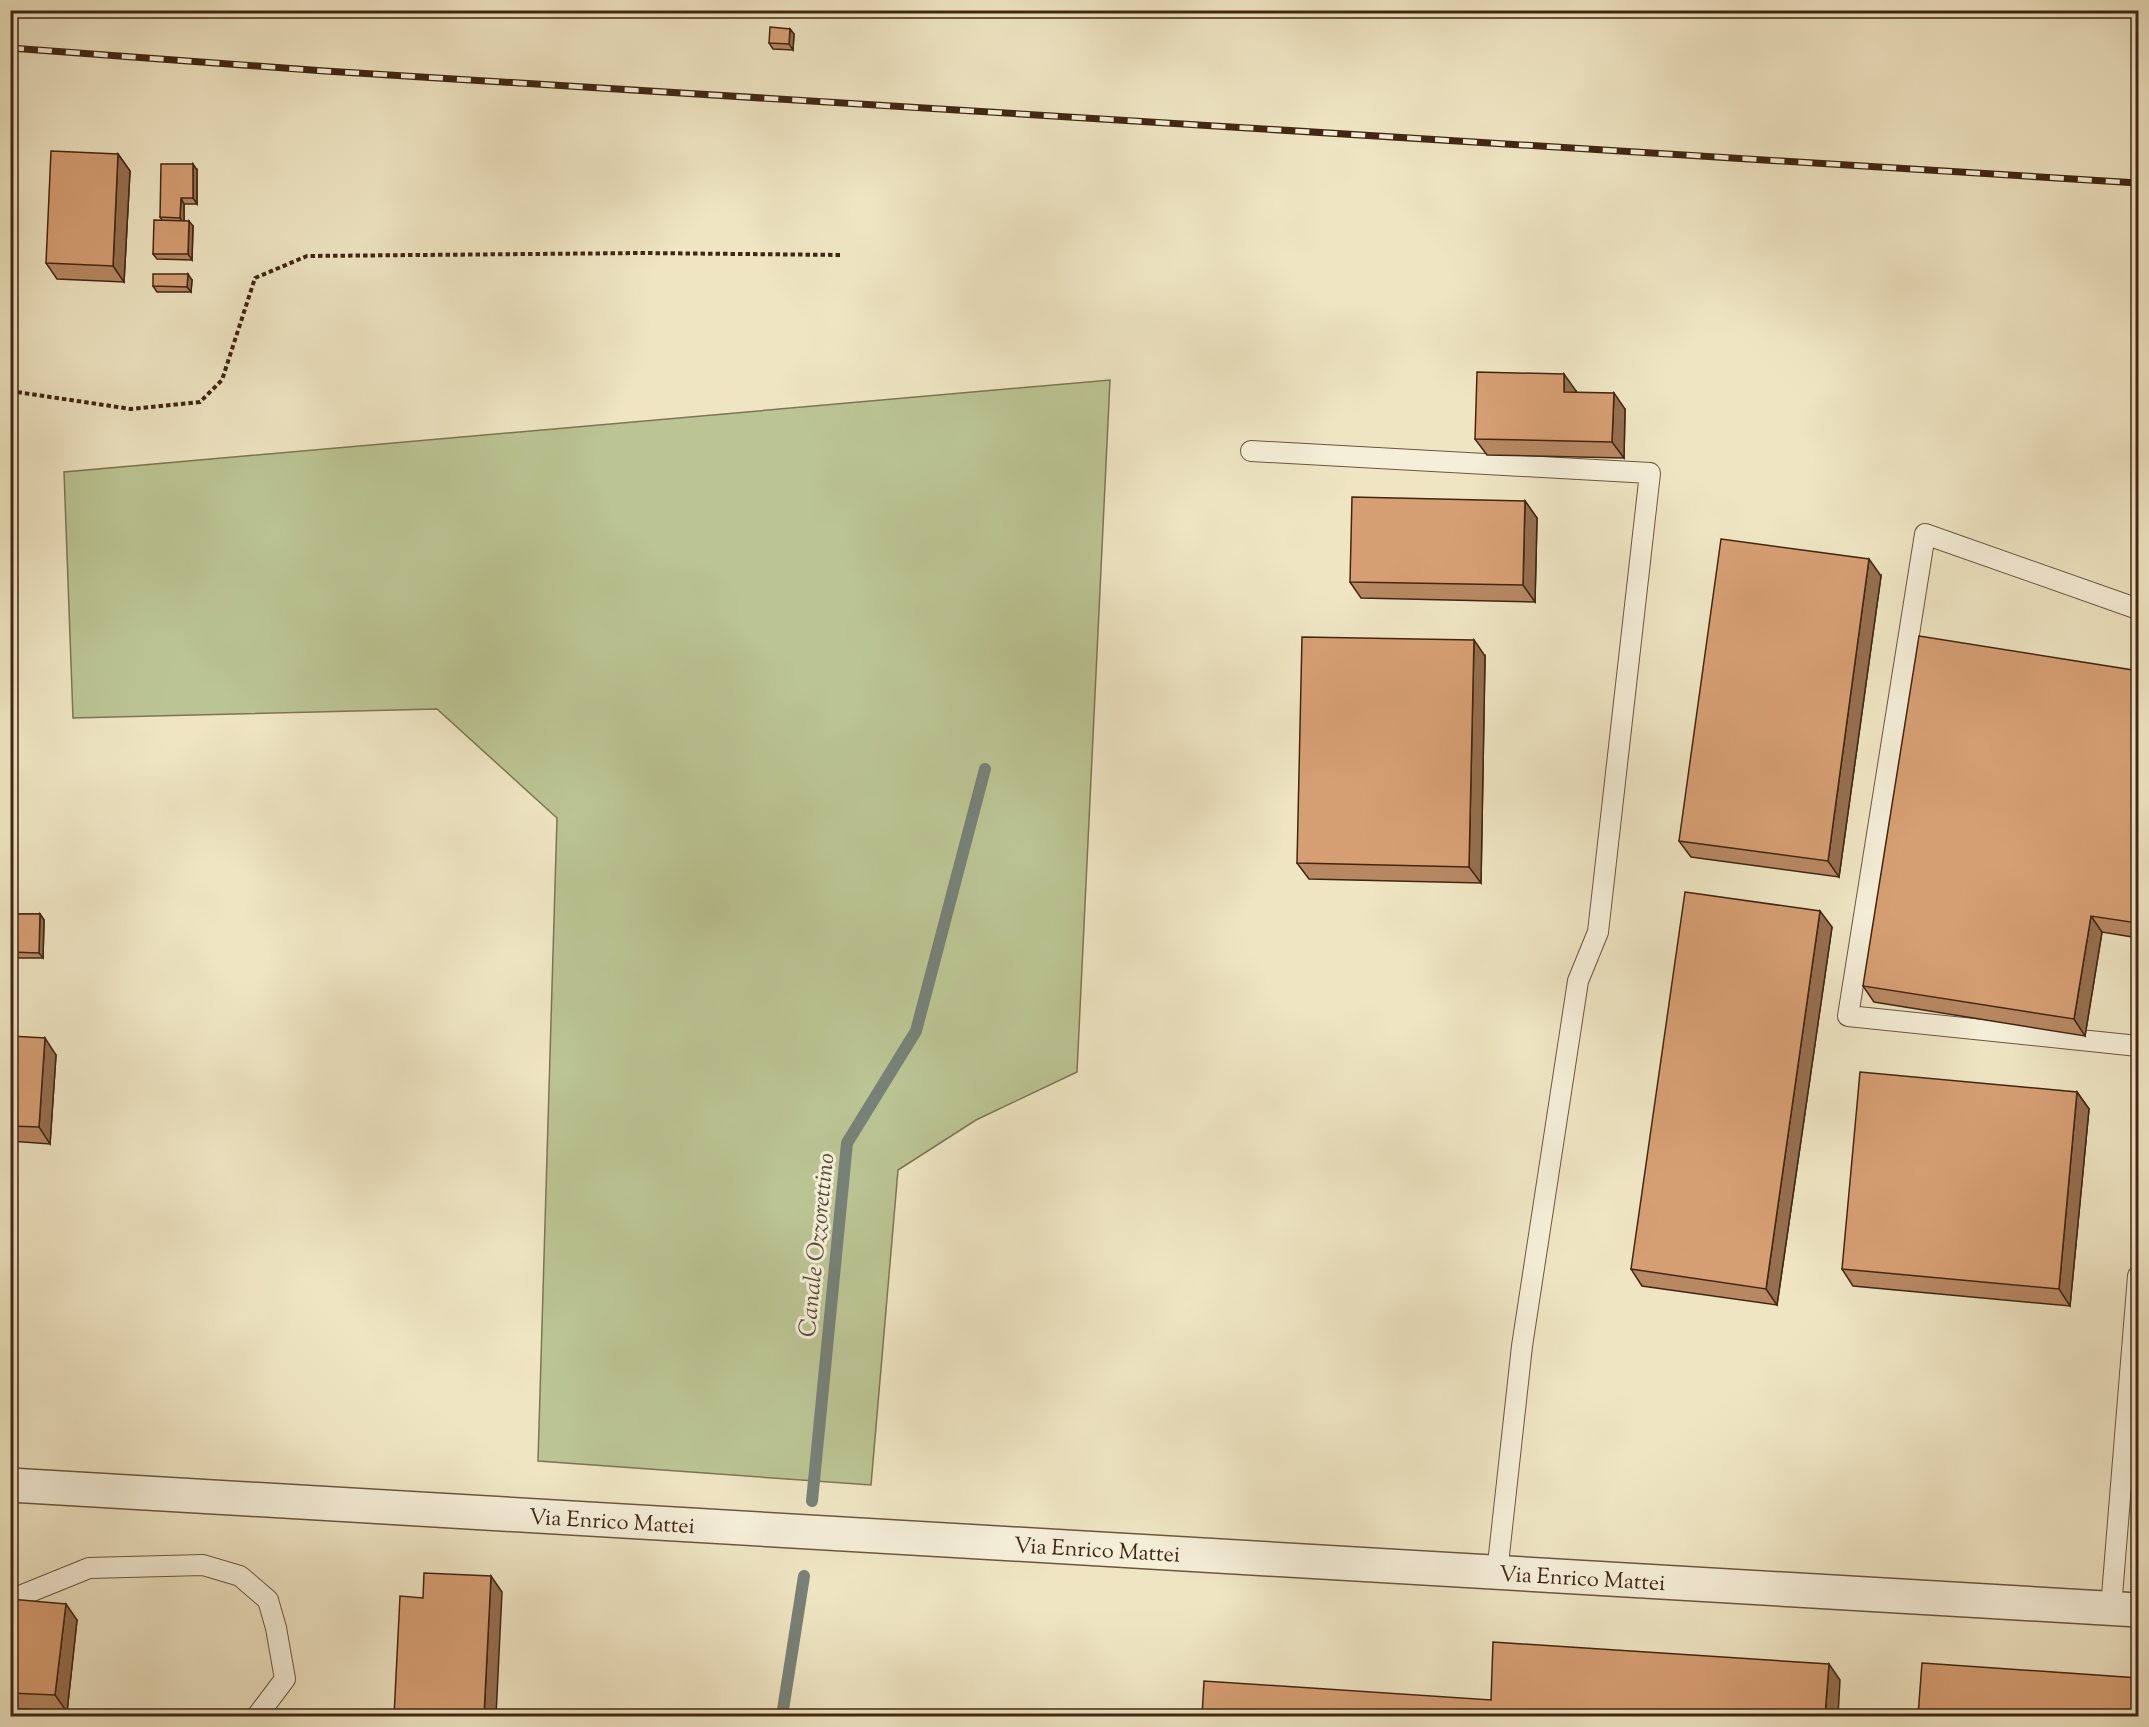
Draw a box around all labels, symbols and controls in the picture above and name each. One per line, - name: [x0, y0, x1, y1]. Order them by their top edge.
- water label: Canale Ozzorettino: [791, 1151, 845, 1339]
- street label: Via Enrico Mattei: [528, 1503, 696, 1544]
- street label: Via Enrico Mattei: [1013, 1531, 1181, 1573]
- street label: Via Enrico Mattei: [1498, 1559, 1666, 1601]

